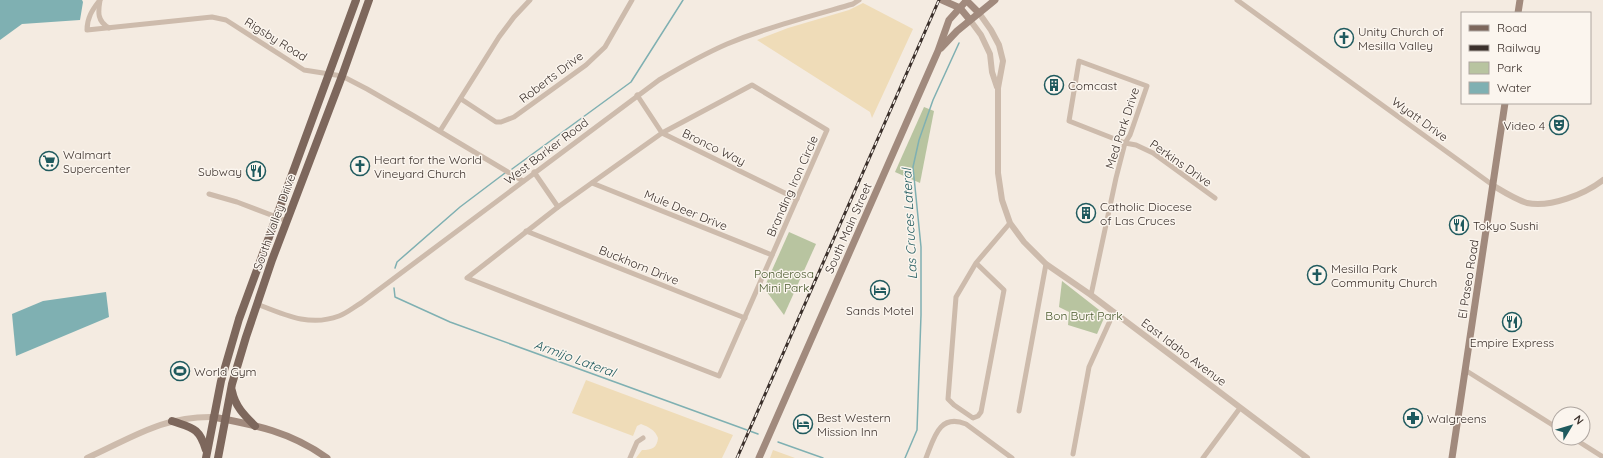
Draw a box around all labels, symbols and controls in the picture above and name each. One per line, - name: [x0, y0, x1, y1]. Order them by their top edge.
- legend: [1461, 12, 1591, 104]
- street label: Rigsby Road: [242, 14, 310, 64]
- text: Road: [1497, 20, 1527, 35]
- place label: Unity Church of Mesilla Valley: [1358, 24, 1445, 53]
- church icon: Unity Church of Mesilla Valley: [1333, 27, 1355, 49]
- text: Railway: [1497, 40, 1541, 55]
- street label: Roberts Drive: [516, 48, 586, 106]
- text: Park: [1497, 60, 1522, 75]
- building icon: Comcast: [1043, 74, 1065, 96]
- place label: Comcast: [1068, 78, 1117, 93]
- text: Water: [1497, 80, 1532, 95]
- street label: Med Park Drive: [1102, 85, 1142, 171]
- street label: Wyatt Drive: [1389, 94, 1451, 145]
- street label: West Barker Road: [501, 114, 591, 188]
- theatre icon: Video 4: [1548, 114, 1570, 136]
- place label: Video 4: [1504, 118, 1545, 133]
- street label: Bronco Way: [680, 125, 748, 169]
- street label: Branding Iron Circle: [763, 133, 821, 239]
- street label: Perkins Drive: [1147, 136, 1215, 190]
- place label: Walmart Supercenter: [63, 147, 131, 176]
- supermarket icon: Walmart Supercenter: [38, 150, 60, 172]
- place label: Heart for the World Vineyard Church: [374, 152, 482, 181]
- church icon: Heart for the World Vineyard Church: [349, 155, 371, 177]
- restaurant icon: Subway: [245, 160, 267, 182]
- place label: Subway: [198, 164, 242, 179]
- water label: Las Cruces Lateral: [898, 166, 920, 280]
- street label: South Valley Drive: [250, 172, 298, 272]
- street label: South Main Street: [821, 180, 875, 276]
- street label: Mule Deer Drive: [642, 186, 730, 234]
- place label: Catholic Diocese of Las Cruces: [1100, 199, 1192, 228]
- building icon: Catholic Diocese of Las Cruces: [1075, 202, 1097, 224]
- restaurant icon: Tokyo Sushi: [1448, 214, 1470, 236]
- place label: Tokyo Sushi: [1473, 218, 1538, 233]
- street label: El Paseo Road: [1454, 238, 1482, 320]
- street label: Buckhorn Drive: [597, 242, 681, 288]
- place label: Mesilla Park Community Church: [1331, 261, 1437, 290]
- church icon: Mesilla Park Community Church: [1306, 264, 1328, 286]
- park label: Ponderosa Mini Park: [754, 266, 814, 295]
- hotel icon: Sands Motel: [869, 279, 891, 301]
- place label: Sands Motel: [846, 303, 914, 318]
- park label: Bon Burt Park: [1045, 308, 1123, 323]
- restaurant icon: Empire Express: [1501, 311, 1523, 333]
- street label: East Idaho Avenue: [1138, 315, 1230, 389]
- place label: Empire Express: [1470, 335, 1555, 350]
- water label: Armijo Lateral: [532, 336, 620, 381]
- sports icon: World Gym: [169, 360, 191, 382]
- place label: World Gym: [194, 364, 257, 379]
- north arrow: [1551, 406, 1591, 446]
- pharmacy icon: Walgreens: [1402, 407, 1424, 429]
- place label: Best Western Mission Inn: [817, 410, 891, 439]
- place label: Walgreens: [1427, 411, 1487, 426]
- text: N: [1571, 412, 1587, 427]
- hotel icon: Best Western Mission Inn: [792, 413, 814, 435]

